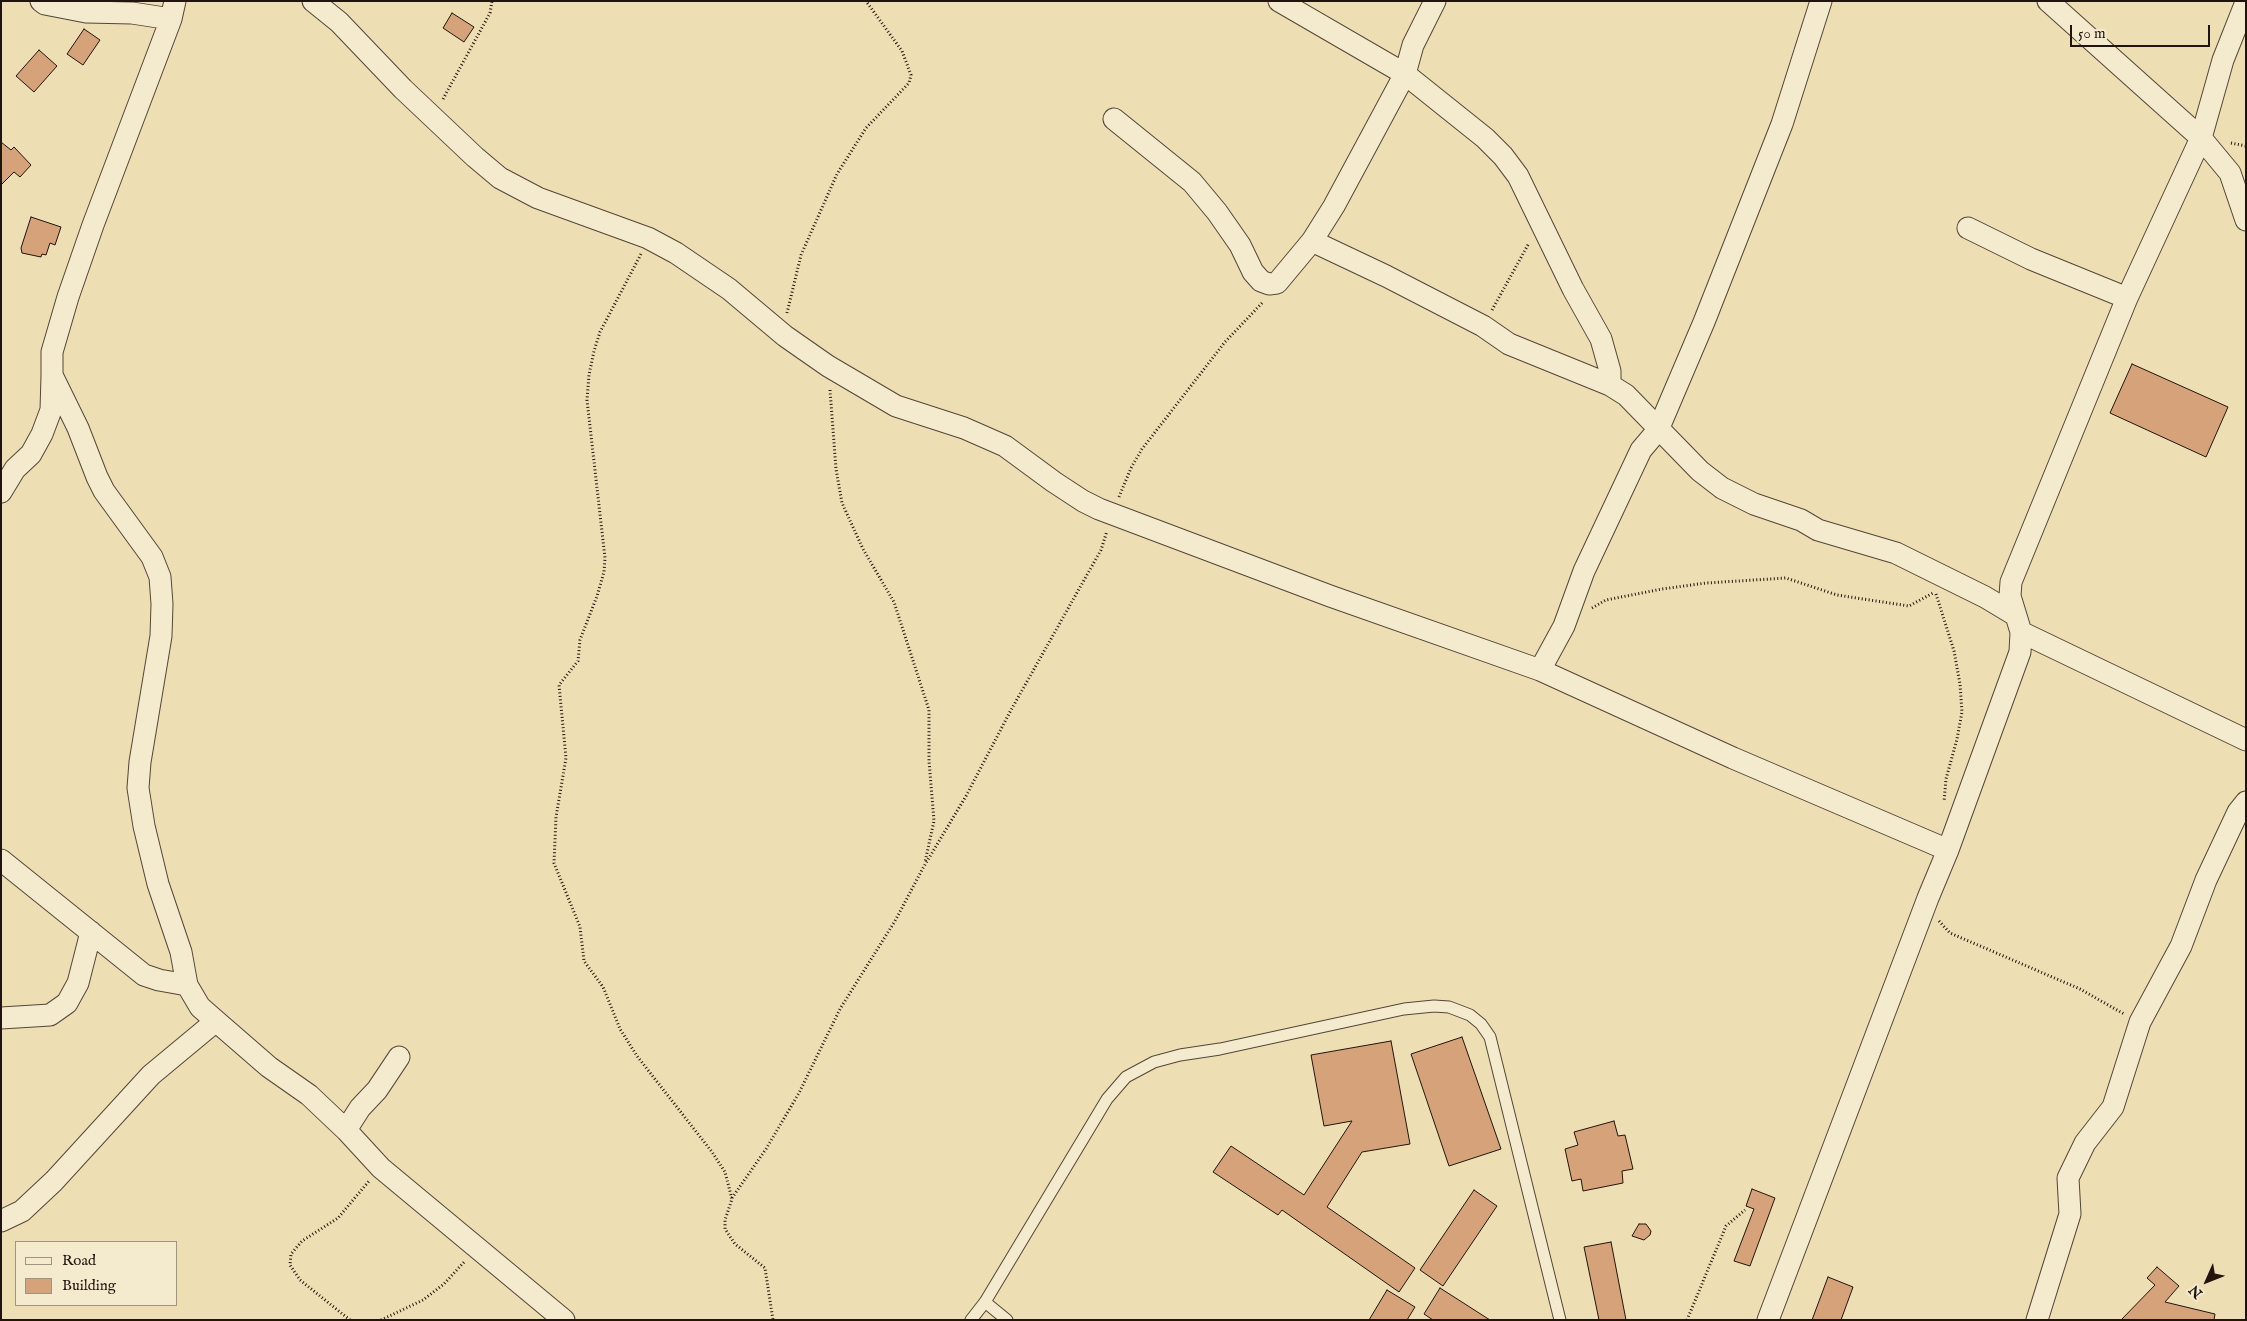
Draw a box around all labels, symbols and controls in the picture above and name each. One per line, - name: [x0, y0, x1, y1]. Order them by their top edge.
- scale bar: [2072, 15, 2212, 47]
- text: 50 m: [2078, 24, 2106, 43]
- legend: [15, 1241, 178, 1306]
- text: Road: [62, 1251, 96, 1270]
- north arrow: [2182, 1256, 2232, 1306]
- text: Building: [62, 1276, 116, 1295]
- text: N: [2186, 1281, 2207, 1302]

